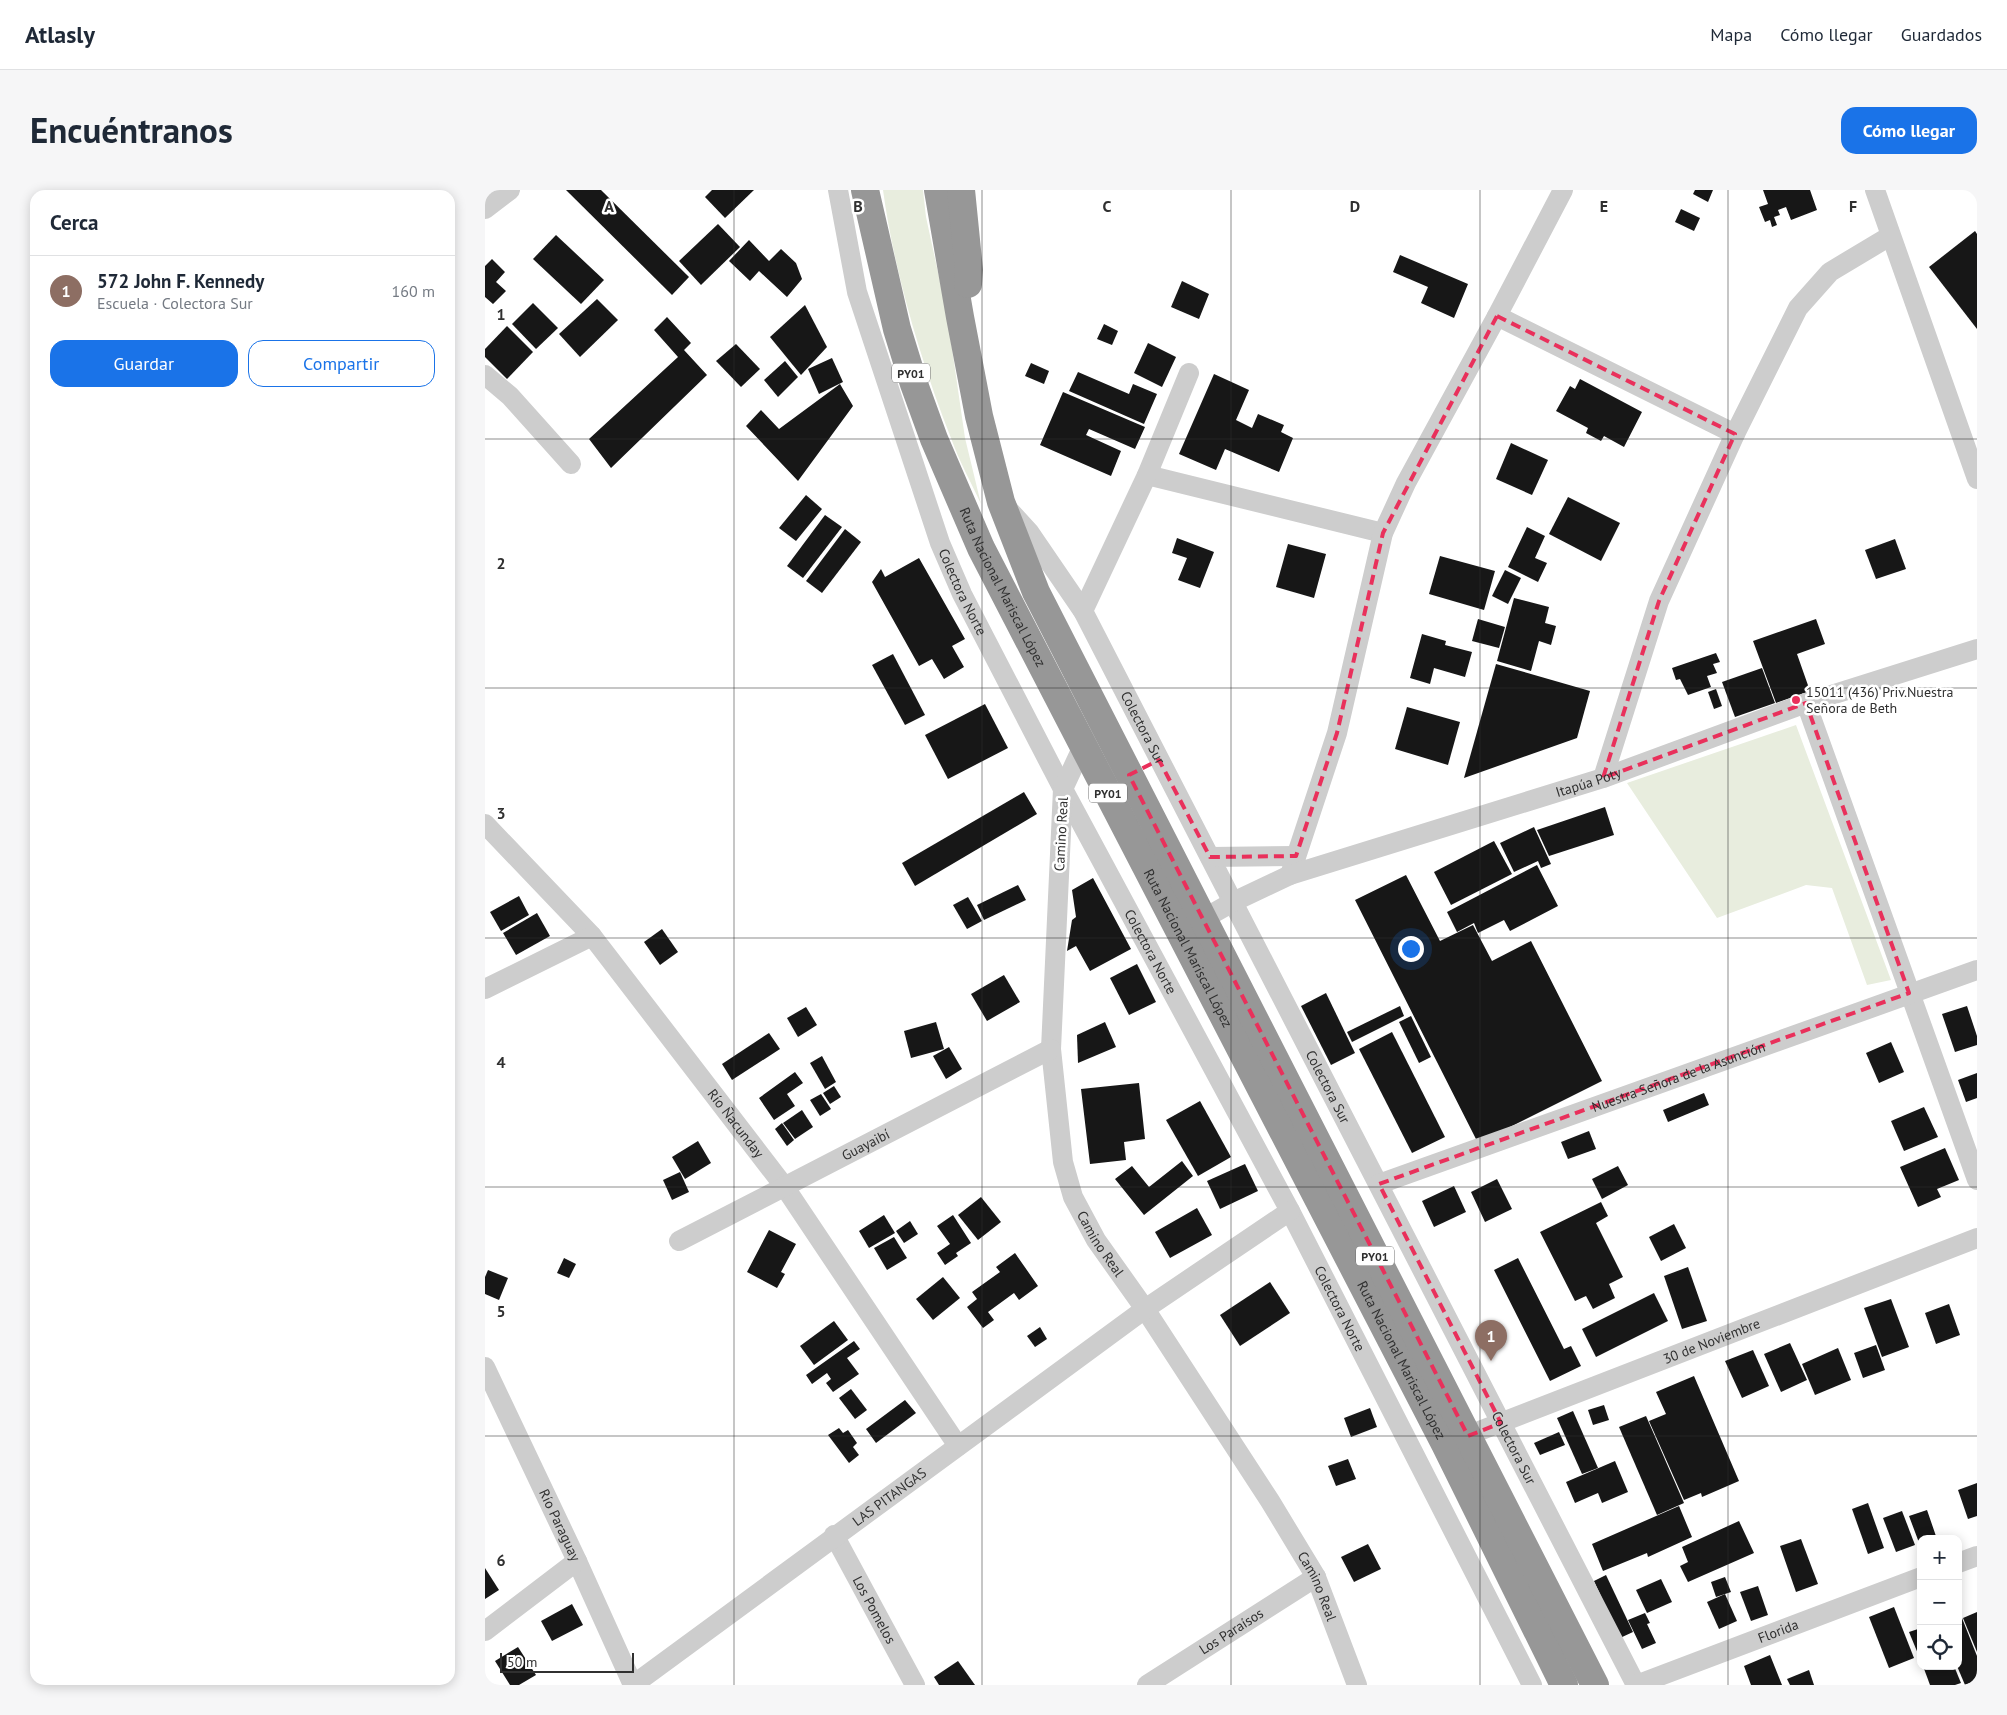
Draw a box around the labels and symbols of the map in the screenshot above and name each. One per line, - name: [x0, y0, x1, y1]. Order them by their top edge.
- text: A: [604, 196, 614, 216]
- text: B: [853, 196, 863, 216]
- text: C: [1103, 196, 1112, 216]
- text: D: [1350, 196, 1360, 216]
- text: E: [1600, 196, 1608, 216]
- text: F: [1849, 196, 1857, 216]
- text: 1: [496, 304, 506, 324]
- road number: PY01: [892, 364, 930, 382]
- street label: Ruta Nacional Mariscal López: [956, 505, 1050, 670]
- street label: Colectora Norte: [934, 546, 991, 638]
- text: 2: [496, 553, 506, 573]
- place label: 15011 (436) Priv.Nuestra Señora de Beth: [1806, 683, 1953, 717]
- street label: Colectora Sur: [1117, 688, 1169, 767]
- marker: 15011 (436) Priv.Nuestra Señora de Beth: [1790, 694, 1802, 706]
- street label: Itapúa Poty: [1553, 763, 1624, 801]
- road number: PY01: [1089, 784, 1127, 802]
- street label: Camino Real: [1050, 796, 1072, 872]
- text: 3: [496, 803, 506, 823]
- street label: Ruta Nacional Mariscal López: [1140, 866, 1237, 1030]
- street label: Colectora Norte: [1120, 906, 1181, 997]
- your location: [1398, 936, 1424, 962]
- street label: Nuestra Señora de la Asunción: [1589, 1038, 1768, 1116]
- street label: Colectora Sur: [1302, 1047, 1354, 1127]
- text: 4: [496, 1052, 506, 1072]
- street label: Río Ñacunday: [704, 1085, 768, 1162]
- street label: Guayaibí: [839, 1125, 893, 1165]
- street label: Camino Real: [1073, 1208, 1128, 1280]
- road number: PY01: [1356, 1246, 1394, 1266]
- street label: Colectora Norte: [1310, 1263, 1369, 1354]
- street label: Ruta Nacional Mariscal López: [1353, 1278, 1450, 1442]
- text: 5: [496, 1301, 506, 1321]
- street label: 30 de Noviembre: [1660, 1314, 1763, 1368]
- pin: 1: [1475, 1320, 1507, 1361]
- street label: Colectora Sur: [1488, 1408, 1540, 1488]
- street label: LAS PITANGAS: [849, 1464, 930, 1530]
- street label: Río Paraguay: [535, 1486, 585, 1565]
- street label: Camino Real: [1294, 1548, 1341, 1623]
- text: 6: [496, 1550, 506, 1570]
- street label: Los Pomelos: [849, 1573, 900, 1647]
- street label: Los Paraísos: [1196, 1604, 1267, 1658]
- street label: Florida: [1755, 1615, 1801, 1647]
- scale bar: [500, 1650, 634, 1673]

